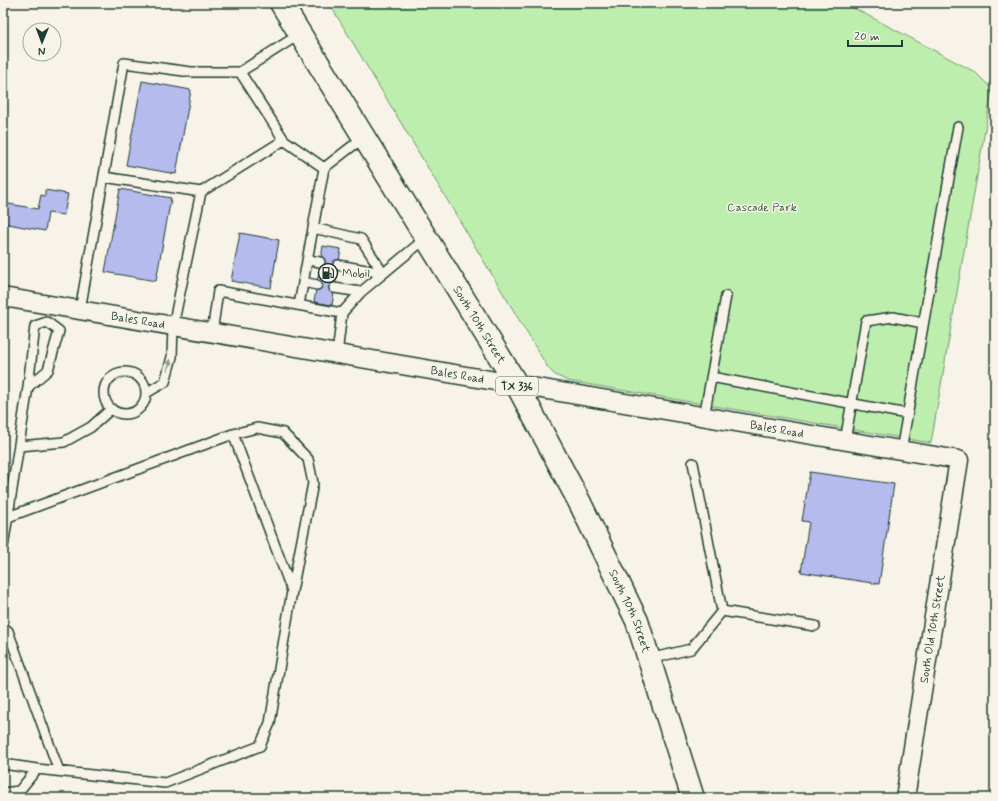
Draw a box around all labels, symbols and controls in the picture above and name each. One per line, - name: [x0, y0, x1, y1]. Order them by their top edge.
- north arrow: [22, 22, 62, 62]
- scale bar: [848, 22, 902, 48]
- text: 20 m: [854, 29, 880, 45]
- text: N: [38, 44, 46, 58]
- park label: Cascade Park: [727, 200, 797, 216]
- fuel station icon: Mobil: [317, 262, 339, 284]
- place label: Mobil: [342, 266, 370, 282]
- street label: South 10th Street: [449, 283, 509, 367]
- street label: Bales Road: [110, 309, 166, 333]
- one-way arrow: [167, 359, 173, 371]
- street label: Bales Road: [429, 363, 485, 388]
- road number: TX 336: [496, 377, 538, 395]
- street label: Bales Road: [749, 417, 805, 442]
- street label: South 10th Street: [604, 567, 654, 655]
- street label: South Old 10th Street: [917, 574, 949, 685]

